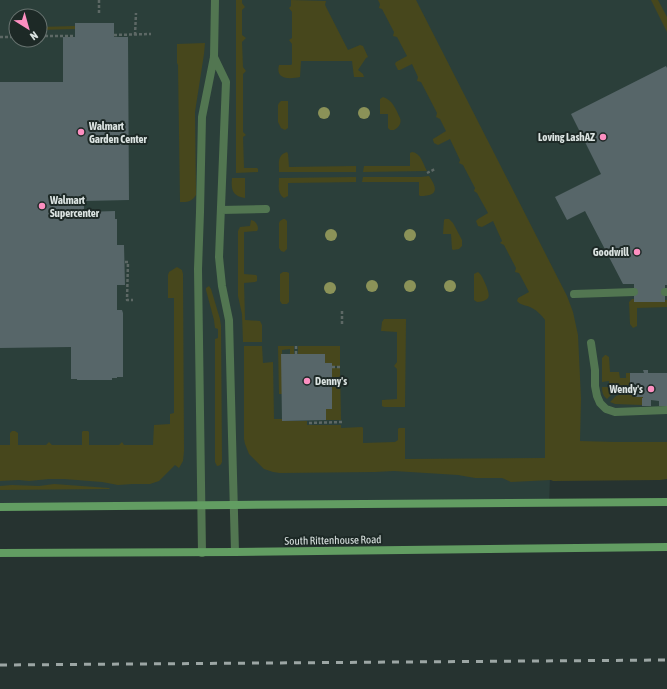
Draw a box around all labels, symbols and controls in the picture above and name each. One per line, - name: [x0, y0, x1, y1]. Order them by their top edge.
- north arrow: [8, 8, 48, 48]
- text: N: [28, 29, 40, 43]
- place label: Walmart Garden Center: [88, 120, 148, 145]
- marker: Walmart Garden Center: [76, 127, 86, 137]
- place label: Loving LashAZ: [538, 131, 595, 143]
- marker: Loving LashAZ: [598, 132, 608, 142]
- place label: Walmart Supercenter: [49, 194, 100, 219]
- marker: Walmart Supercenter: [37, 201, 47, 211]
- place label: Goodwill: [593, 246, 630, 258]
- marker: Goodwill: [632, 247, 642, 257]
- place label: Denny's: [315, 375, 347, 387]
- marker: Denny's: [302, 376, 312, 386]
- place label: Wendy's: [609, 383, 643, 395]
- marker: Wendy's: [646, 384, 656, 394]
- street label: South Rittenhouse Road: [284, 533, 382, 547]

